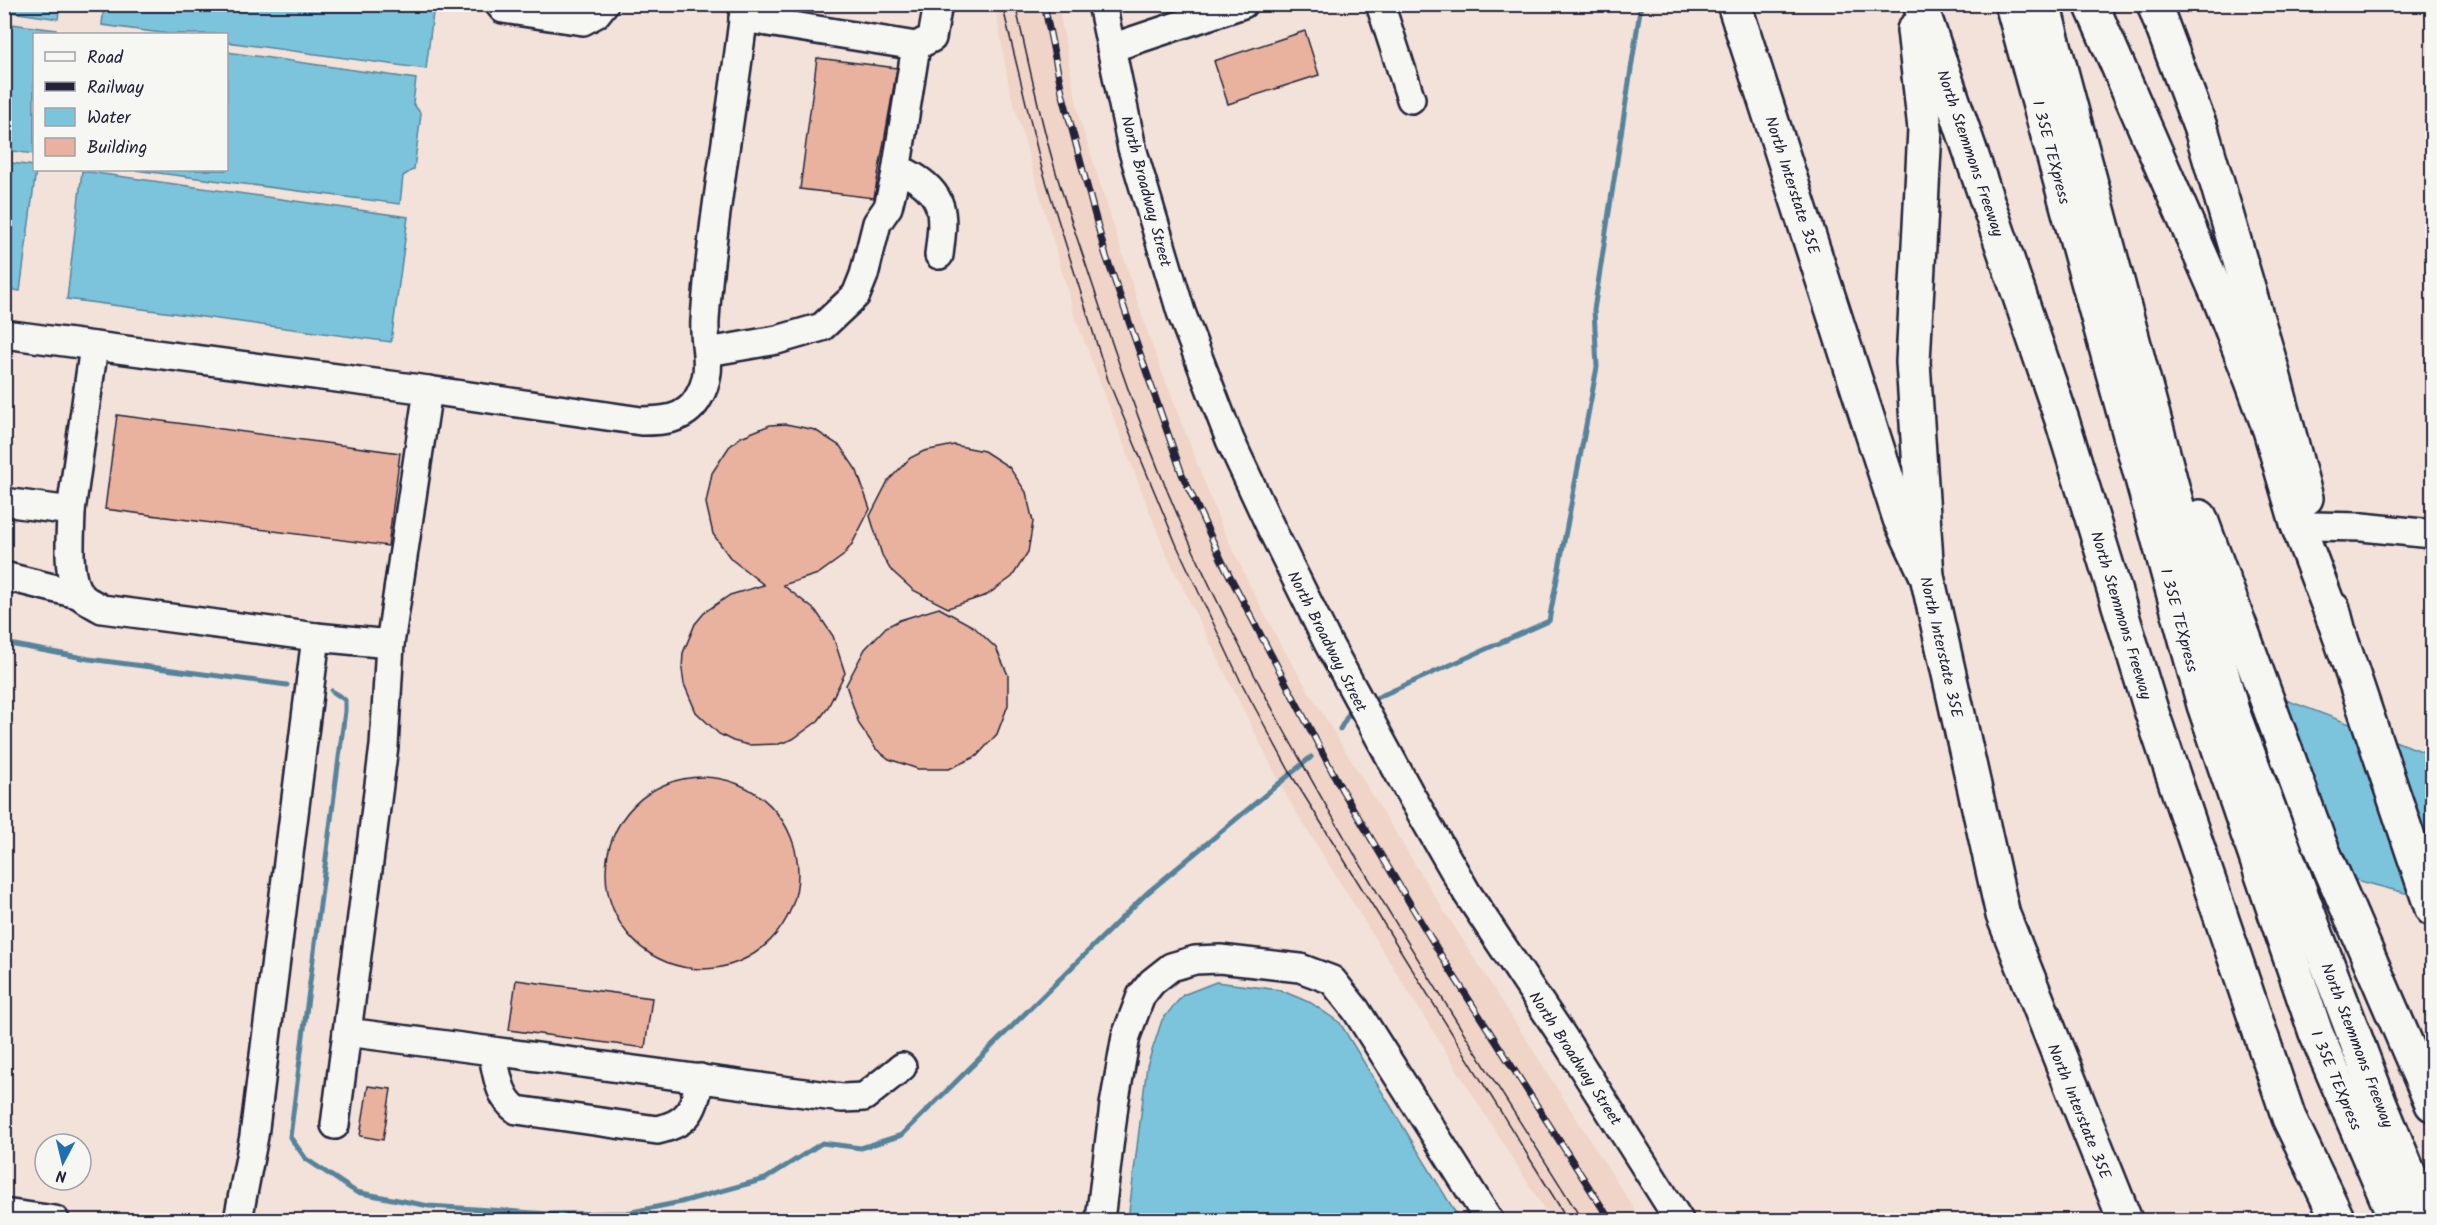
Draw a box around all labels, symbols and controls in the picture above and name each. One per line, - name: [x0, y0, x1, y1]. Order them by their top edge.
- legend: [33, 33, 228, 171]
- text: Road: [87, 44, 124, 73]
- street label: North Stemmons Freeway: [1929, 67, 2010, 241]
- text: Railway: [87, 74, 144, 103]
- street label: I 35E TEXpress: [2025, 98, 2076, 207]
- text: Water: [87, 104, 132, 133]
- street label: North Broadway Street: [1113, 113, 1178, 271]
- street label: North Interstate 35E: [1757, 113, 1826, 258]
- text: Building: [87, 134, 147, 163]
- street label: North Stemmons Freeway: [2083, 528, 2158, 703]
- street label: I 35E TEXpress: [2153, 566, 2204, 675]
- street label: North Broadway Street: [1280, 567, 1373, 717]
- street label: North Interstate 35E: [1912, 574, 1969, 721]
- street label: North Stemmons Freeway: [2314, 959, 2400, 1132]
- street label: North Broadway Street: [1522, 987, 1628, 1132]
- street label: I 35E TEXpress: [2303, 1027, 2368, 1135]
- street label: North Interstate 35E: [2040, 1040, 2117, 1184]
- north arrow: [33, 1132, 93, 1192]
- text: N: [55, 1162, 68, 1188]

